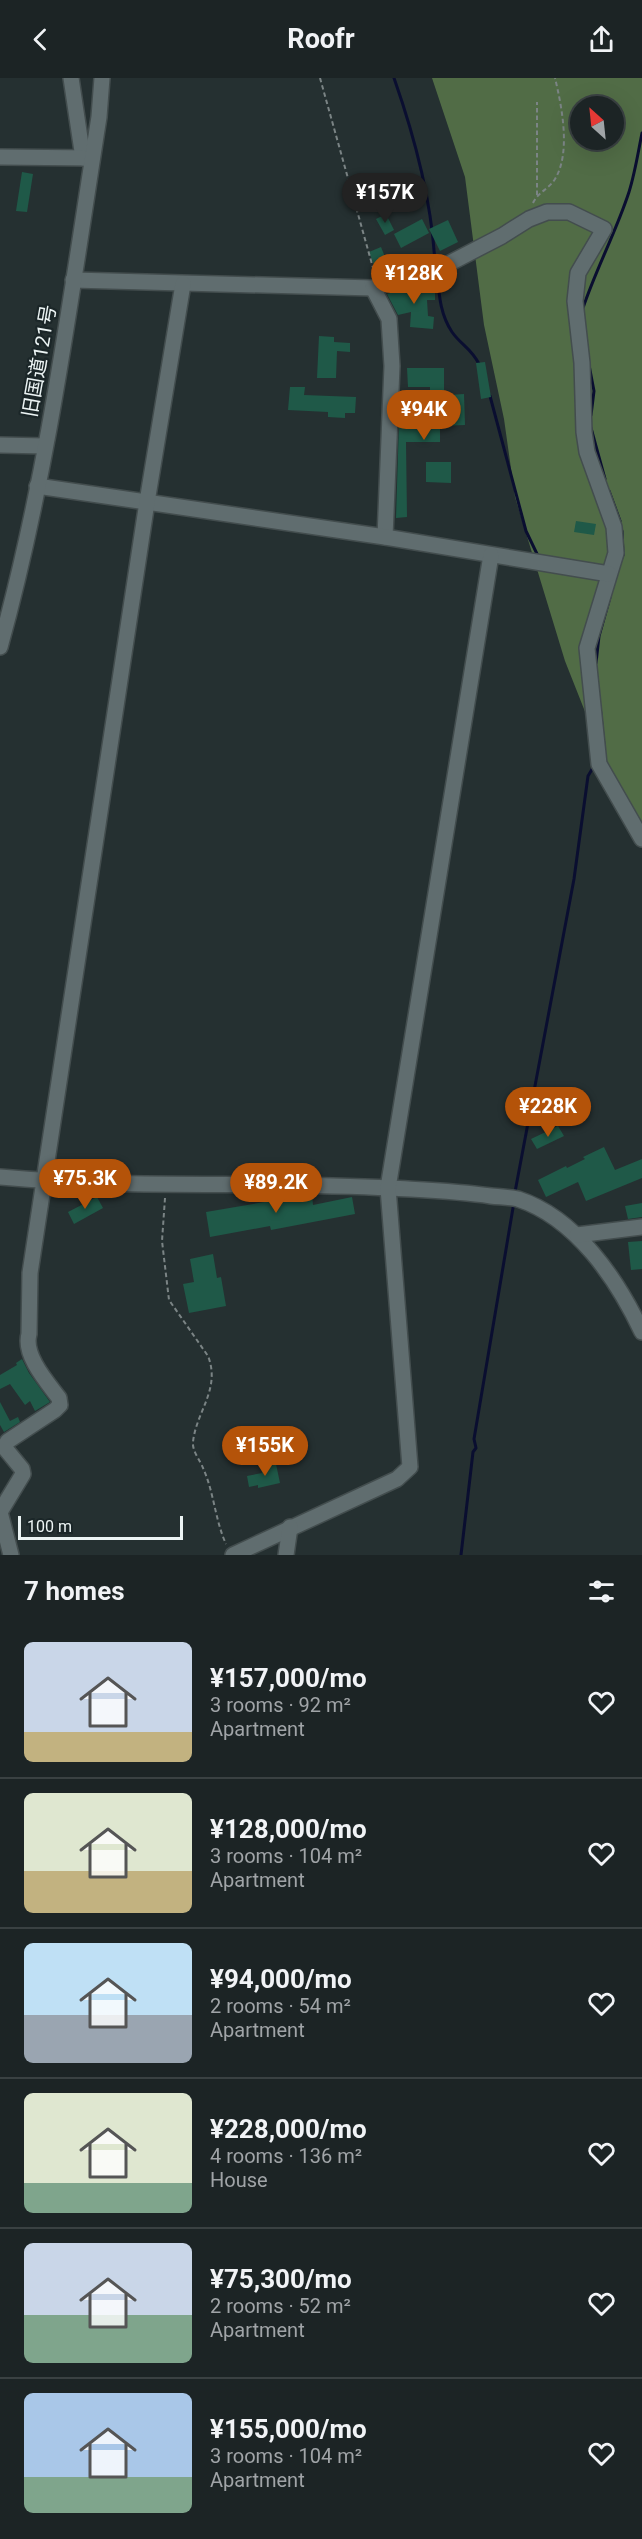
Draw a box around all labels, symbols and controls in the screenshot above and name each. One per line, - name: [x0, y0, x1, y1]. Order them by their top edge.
- icon: back: [24, 23, 57, 56]
- text: Roofr: [287, 23, 355, 55]
- icon: share: [585, 23, 618, 56]
- north arrow: [570, 96, 624, 150]
- map controls: [570, 96, 624, 150]
- pin: ¥157K: [343, 173, 427, 224]
- text: ¥157K: [356, 180, 414, 204]
- pin: ¥128K: [372, 254, 456, 305]
- text: ¥128K: [385, 261, 443, 285]
- street label: 旧国道121号: [17, 303, 61, 419]
- pin: ¥94K: [388, 390, 460, 441]
- text: ¥94K: [401, 397, 447, 421]
- pin: ¥228K: [506, 1087, 590, 1138]
- text: ¥228K: [519, 1094, 577, 1118]
- pin: ¥75.3K: [36, 1159, 134, 1210]
- pin: ¥89.2K: [227, 1163, 325, 1214]
- text: ¥75.3K: [53, 1166, 117, 1190]
- text: ¥89.2K: [244, 1170, 308, 1194]
- pin: ¥155K: [223, 1426, 307, 1477]
- text: ¥155K: [236, 1433, 294, 1457]
- scale bar: [18, 1513, 183, 1540]
- text: 100 m: [27, 1517, 72, 1536]
- icon: filters: [585, 1575, 618, 1608]
- text: 7 homes: [24, 1576, 125, 1606]
- text: ¥157,000/mo: [210, 1663, 367, 1693]
- icon: home: [72, 1666, 144, 1738]
- icon: heart: [585, 1686, 618, 1719]
- text: 3 rooms · 92 m²: [210, 1693, 351, 1717]
- text: Apartment: [210, 1717, 305, 1741]
- text: ¥128,000/mo: [210, 1814, 367, 1844]
- icon: home: [72, 1817, 144, 1889]
- icon: heart: [585, 1837, 618, 1870]
- text: 3 rooms · 104 m²: [210, 1844, 362, 1868]
- text: Apartment: [210, 1868, 305, 1892]
- text: ¥94,000/mo: [210, 1964, 352, 1994]
- icon: home: [72, 1967, 144, 2039]
- icon: heart: [585, 1987, 618, 2020]
- text: 2 rooms · 54 m²: [210, 1994, 351, 2018]
- text: Apartment: [210, 2018, 305, 2042]
- text: ¥228,000/mo: [210, 2114, 367, 2144]
- icon: home: [72, 2117, 144, 2189]
- icon: heart: [585, 2137, 618, 2170]
- text: 4 rooms · 136 m²: [210, 2144, 362, 2168]
- text: House: [210, 2168, 268, 2192]
- text: ¥75,300/mo: [210, 2264, 352, 2294]
- icon: home: [72, 2267, 144, 2339]
- icon: heart: [585, 2287, 618, 2320]
- text: 2 rooms · 52 m²: [210, 2294, 351, 2318]
- text: Apartment: [210, 2318, 305, 2342]
- text: ¥155,000/mo: [210, 2414, 367, 2444]
- icon: home: [72, 2417, 144, 2489]
- icon: heart: [585, 2437, 618, 2470]
- text: 3 rooms · 104 m²: [210, 2444, 362, 2468]
- text: Apartment: [210, 2468, 305, 2492]

